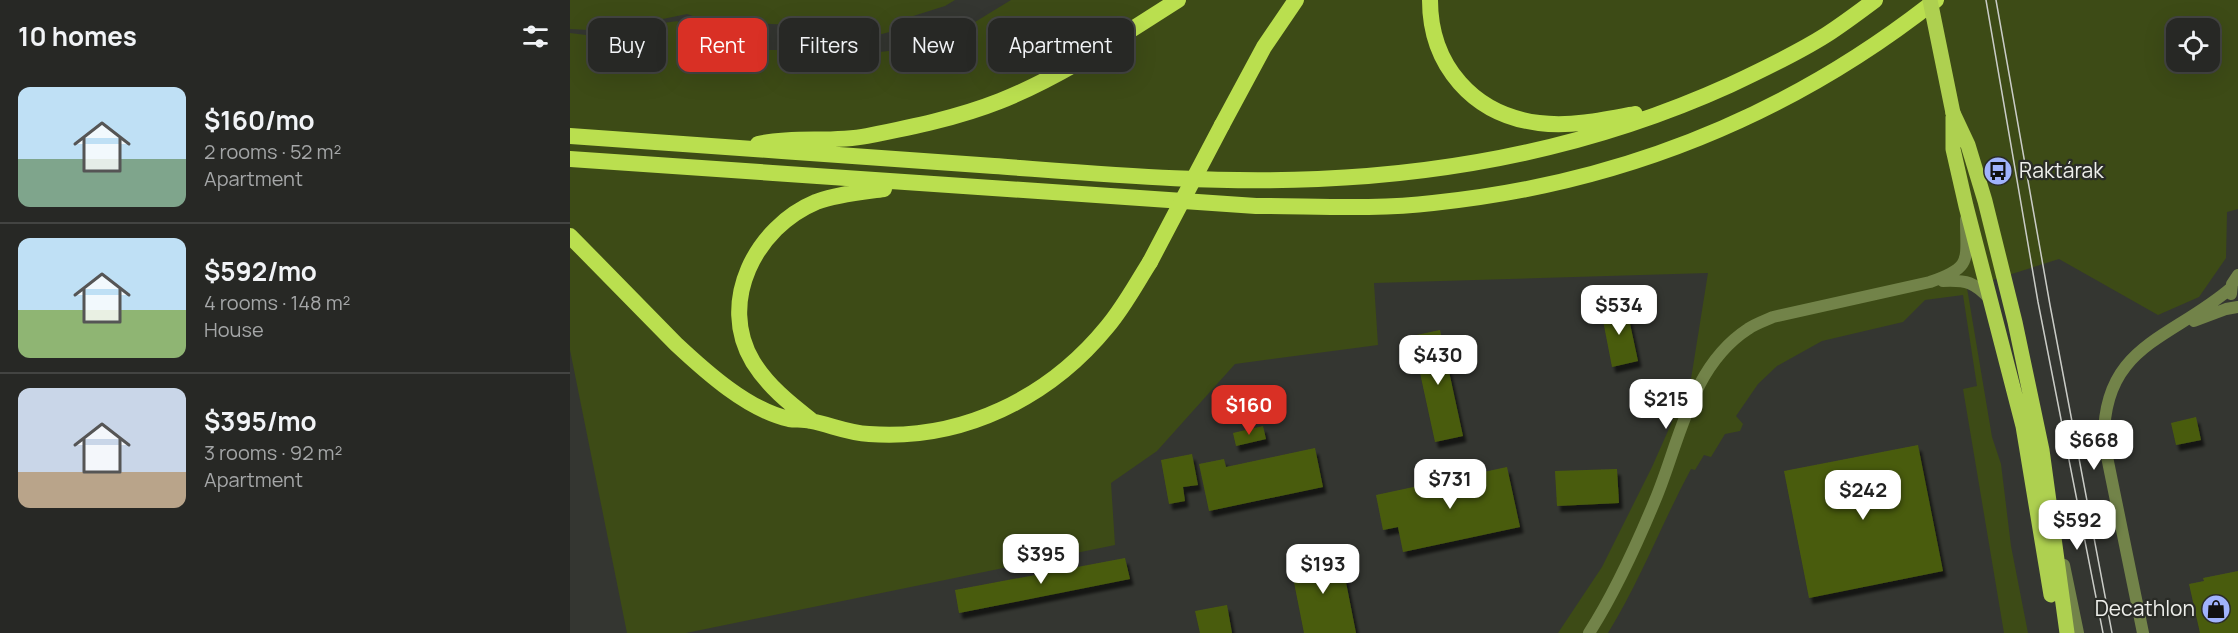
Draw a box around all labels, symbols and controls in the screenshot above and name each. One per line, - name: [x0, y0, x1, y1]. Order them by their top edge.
- text: 10 homes: [18, 18, 137, 54]
- chip: Buy: [588, 18, 666, 72]
- chip: Rent: [678, 18, 767, 72]
- chip: Filters: [779, 18, 879, 72]
- chip: New: [891, 18, 976, 72]
- chip: Apartment: [988, 18, 1134, 72]
- map controls: [2166, 18, 2220, 72]
- button: locate: [2166, 18, 2220, 72]
- icon: filters: [519, 20, 552, 53]
- text: $160/mo: [204, 102, 315, 138]
- icon: home: [66, 111, 138, 183]
- text: 2 rooms · 52 m²: [204, 138, 341, 165]
- bus stop icon: Raktárak: [1982, 155, 2014, 187]
- place label: Raktárak: [2019, 156, 2104, 184]
- text: Apartment: [204, 165, 303, 192]
- text: $592/mo: [204, 253, 317, 289]
- icon: home: [66, 262, 138, 334]
- pin: $534: [1583, 285, 1655, 336]
- text: 4 rooms · 148 m²: [204, 289, 351, 316]
- text: $534: [1595, 291, 1643, 318]
- text: House: [204, 316, 264, 343]
- pin: $430: [1402, 335, 1474, 386]
- text: $430: [1413, 341, 1463, 368]
- pin: $215: [1630, 379, 1702, 430]
- pin: $160: [1213, 385, 1285, 436]
- text: $215: [1644, 385, 1688, 412]
- text: $160: [1226, 391, 1272, 418]
- text: $395/mo: [204, 403, 317, 439]
- icon: home: [66, 412, 138, 484]
- pin: $668: [2058, 420, 2130, 471]
- text: $668: [2069, 426, 2119, 453]
- text: 3 rooms · 92 m²: [204, 439, 343, 466]
- pin: $731: [1414, 459, 1486, 510]
- text: $731: [1428, 465, 1472, 492]
- text: Apartment: [204, 466, 303, 493]
- pin: $242: [1827, 470, 1899, 521]
- text: $242: [1839, 476, 1887, 503]
- pin: $592: [2041, 500, 2113, 551]
- text: $592: [2053, 506, 2101, 533]
- pin: $395: [1005, 534, 1077, 585]
- text: $395: [1017, 540, 1065, 567]
- pin: $193: [1287, 544, 1359, 595]
- text: $193: [1300, 550, 1346, 577]
- shop icon: Decathlon: [2200, 593, 2232, 625]
- place label: Decathlon: [2095, 594, 2195, 622]

